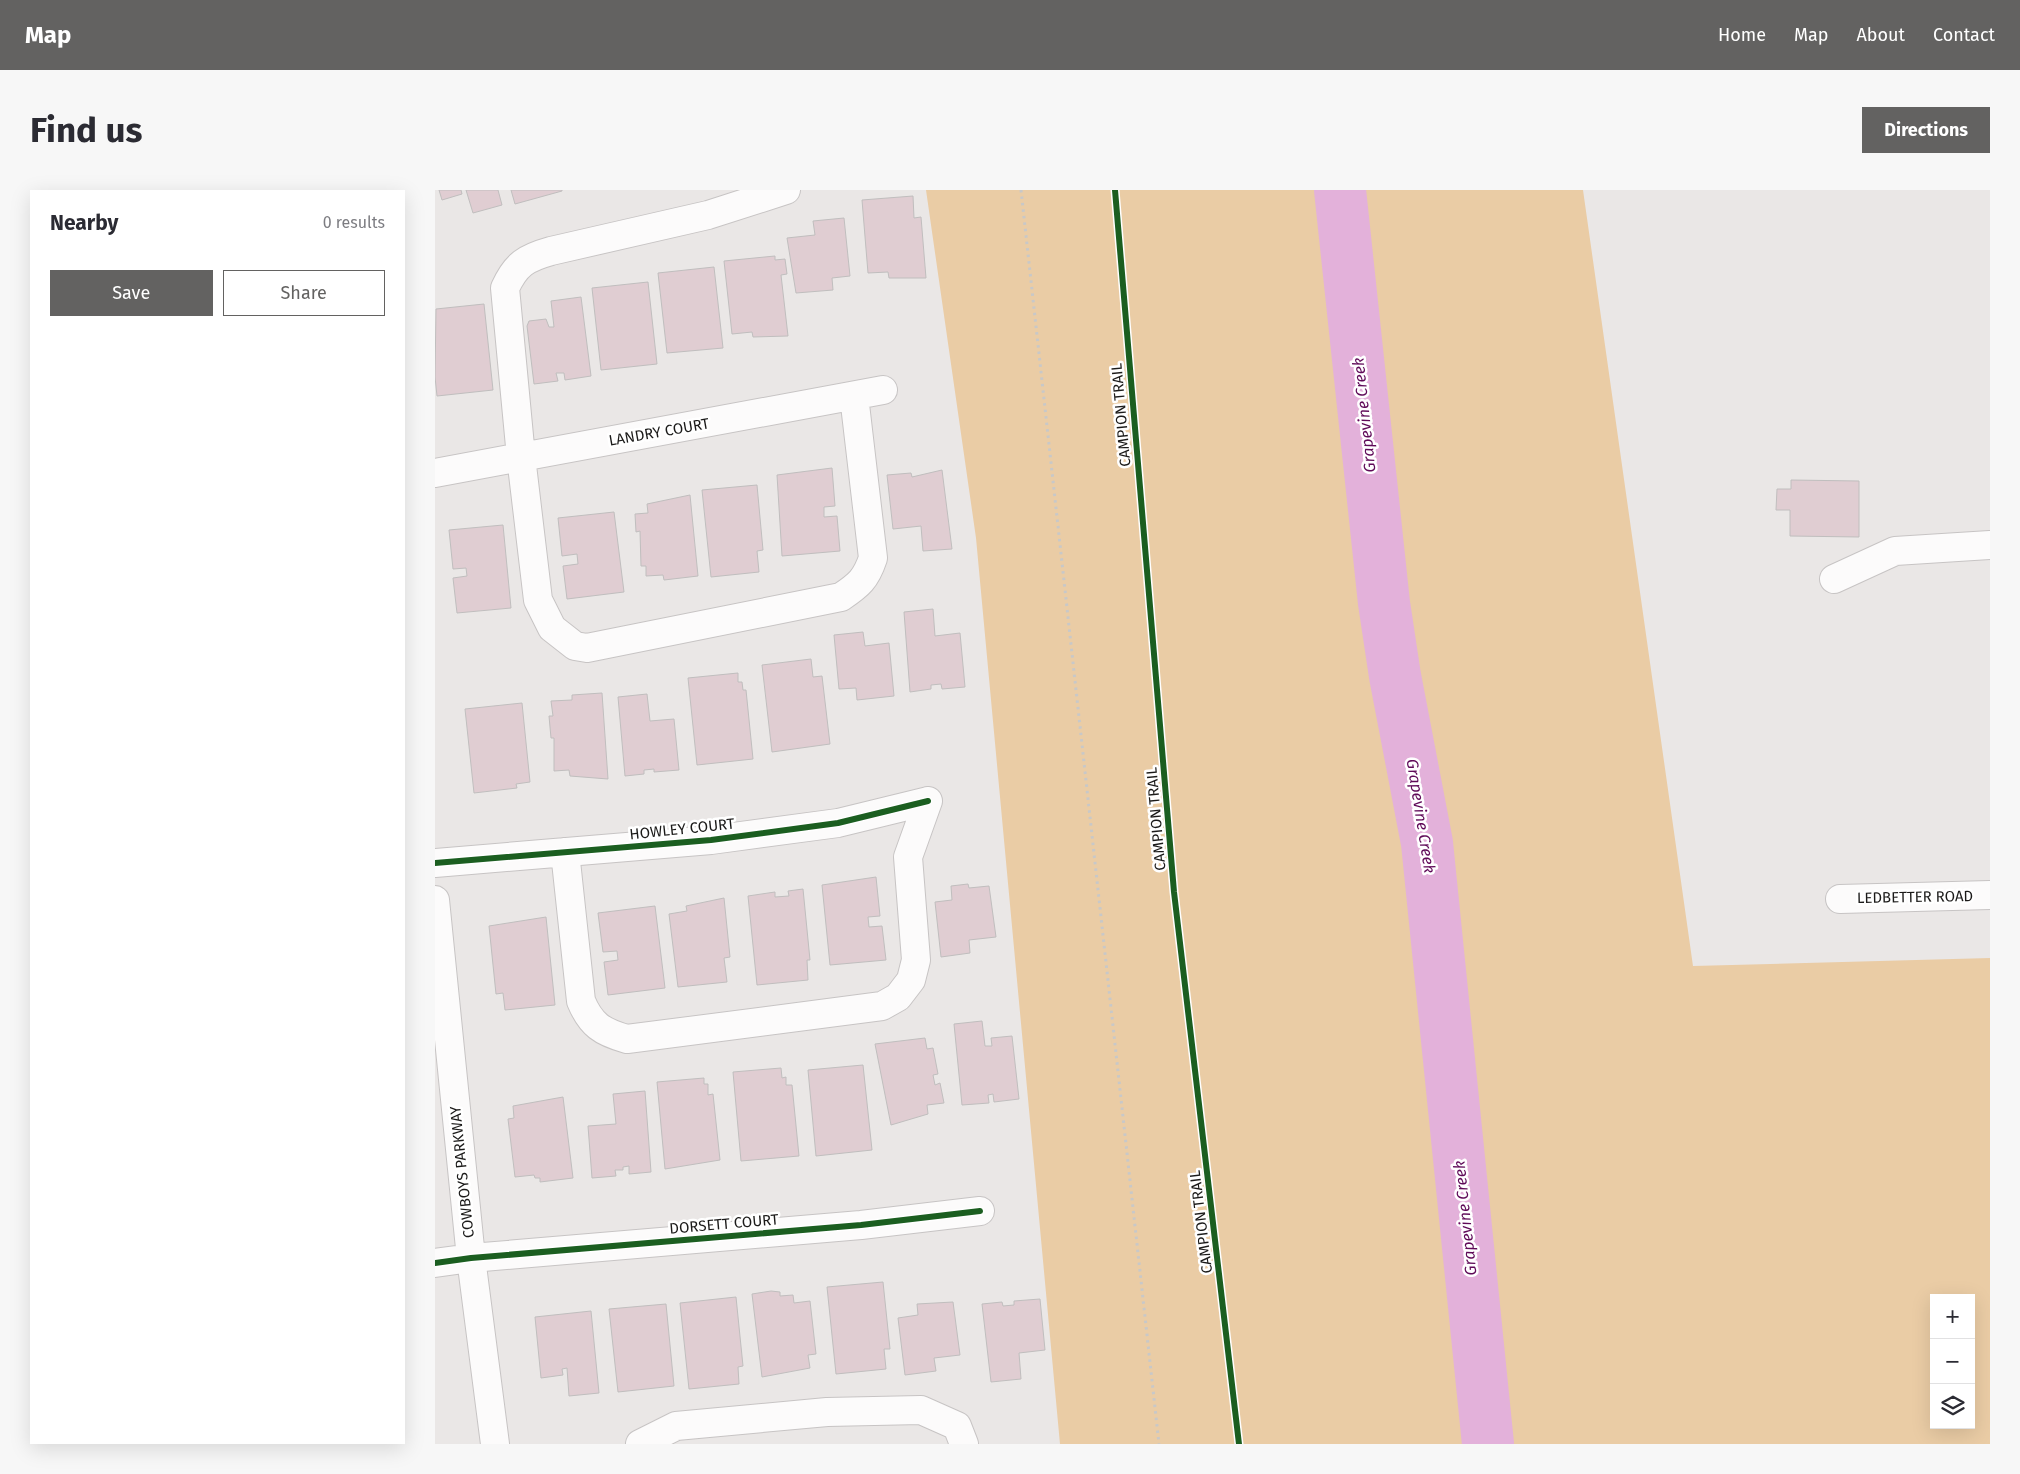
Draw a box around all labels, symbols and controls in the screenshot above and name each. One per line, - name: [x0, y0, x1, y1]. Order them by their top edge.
- text: Map: [25, 21, 71, 49]
- text: Home: [1718, 24, 1766, 46]
- text: Map: [1794, 24, 1828, 46]
- text: About: [1856, 24, 1905, 46]
- text: Contact: [1933, 24, 1995, 46]
- button: Directions: [1862, 107, 1990, 153]
- text: Find us: [30, 109, 142, 151]
- text: Nearby: [50, 210, 118, 236]
- text: 0 results: [323, 213, 385, 232]
- button: Save: [50, 270, 213, 316]
- button: Share: [223, 270, 385, 316]
- water label: Grapevine Creek: [1348, 356, 1379, 473]
- street label: CAMPION TRAIL: [1107, 362, 1134, 467]
- street label: LANDRY COURT: [607, 414, 711, 450]
- water label: Grapevine Creek: [1403, 757, 1439, 875]
- street label: CAMPION TRAIL: [1142, 766, 1169, 871]
- street label: HOWLEY COURT: [629, 815, 736, 843]
- street label: LEDBETTER ROAD: [1857, 887, 1973, 907]
- street label: COWBOYS PARKWAY: [446, 1104, 478, 1239]
- water label: Grapevine Creek: [1449, 1159, 1480, 1276]
- street label: CAMPION TRAIL: [1186, 1169, 1216, 1275]
- street label: DORSETT COURT: [669, 1210, 780, 1238]
- map controls: [1930, 1294, 1975, 1429]
- button: +: [1930, 1294, 1975, 1339]
- button: −: [1930, 1339, 1975, 1384]
- button: layers: [1930, 1384, 1975, 1429]

